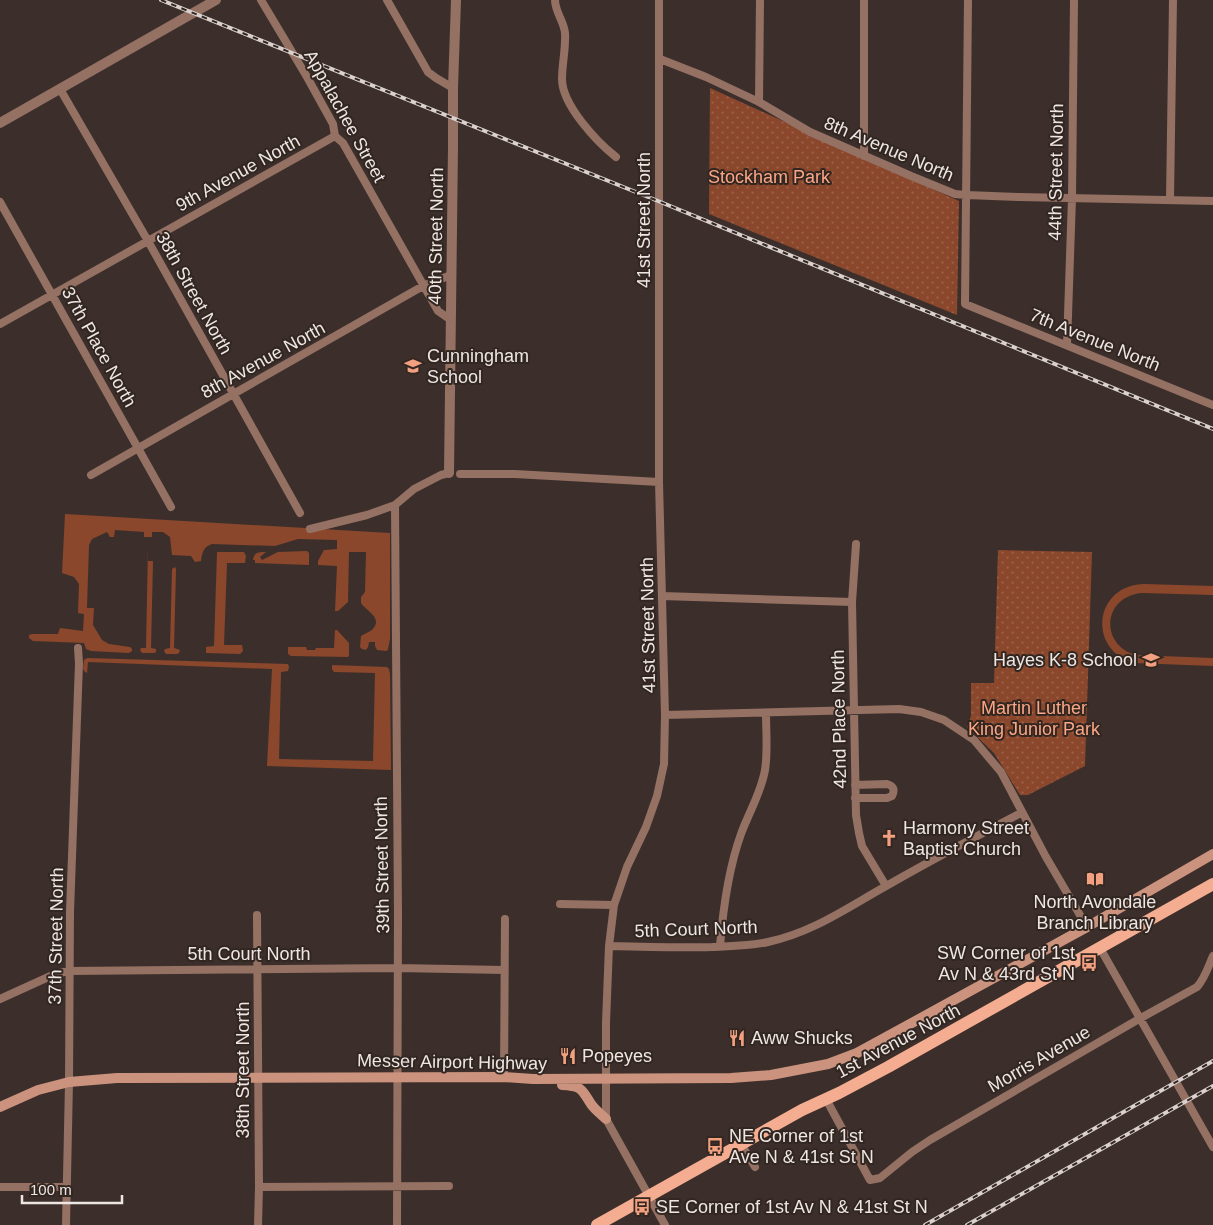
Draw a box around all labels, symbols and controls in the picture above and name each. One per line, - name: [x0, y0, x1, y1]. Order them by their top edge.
- street label: Appalachee Street: [300, 46, 390, 186]
- street label: 44th Street North: [1045, 103, 1067, 241]
- street label: 8th Avenue North: [821, 113, 957, 185]
- street label: 9th Avenue North: [172, 131, 304, 215]
- street label: 41st Street North: [634, 152, 654, 288]
- street label: 40th Street North: [425, 167, 447, 305]
- park label: Stockham Park: [708, 167, 831, 187]
- street label: 38th Street North: [152, 228, 236, 358]
- street label: 37th Place North: [58, 284, 140, 410]
- street label: 7th Avenue North: [1027, 305, 1163, 375]
- street label: 8th Avenue North: [197, 318, 329, 402]
- place label: Cunningham School: [427, 346, 529, 387]
- school or university icon: Cunningham School: [403, 356, 423, 376]
- street label: 41st Street North: [637, 557, 659, 693]
- street label: 42nd Place North: [828, 649, 850, 789]
- place label: Hayes K-8 School: [993, 650, 1137, 670]
- school or university icon: Hayes K-8 School: [1141, 650, 1161, 670]
- park label: Martin Luther King Junior Park: [968, 698, 1101, 739]
- street label: 39th Street North: [371, 796, 393, 934]
- place label: Harmony Street Baptist Church: [903, 818, 1029, 859]
- church icon: Harmony Street Baptist Church: [879, 828, 899, 848]
- street label: 37th Street North: [45, 867, 67, 1005]
- library icon: North Avondale Branch Library: [1085, 869, 1105, 889]
- place label: North Avondale Branch Library: [1034, 892, 1156, 933]
- street label: 5th Court North: [634, 917, 758, 941]
- place label: SW Corner of 1st Av N & 43rd St N: [937, 943, 1075, 984]
- street label: 5th Court North: [187, 944, 311, 964]
- bus stop icon: SW Corner of 1st Av N & 43rd St N: [1079, 953, 1099, 973]
- street label: 1st Avenue North: [832, 1000, 964, 1082]
- street label: 38th Street North: [233, 1001, 253, 1139]
- street label: Morris Avenue: [984, 1022, 1094, 1096]
- restaurant icon: Aww Shucks: [727, 1028, 747, 1048]
- place label: Aww Shucks: [751, 1028, 853, 1048]
- restaurant icon: Popeyes: [558, 1046, 578, 1066]
- place label: Popeyes: [582, 1046, 652, 1066]
- street label: Messer Airport Highway: [357, 1050, 547, 1074]
- place label: NE Corner of 1st Ave N & 41st St N: [729, 1126, 874, 1167]
- bus stop icon: NE Corner of 1st Ave N & 41st St N: [705, 1136, 725, 1156]
- scale bar: [22, 1172, 122, 1204]
- text: 100 m: [30, 1181, 72, 1198]
- bus stop icon: SE Corner of 1st Av N & 41st St N: [632, 1197, 652, 1217]
- place label: SE Corner of 1st Av N & 41st St N: [656, 1197, 928, 1217]

